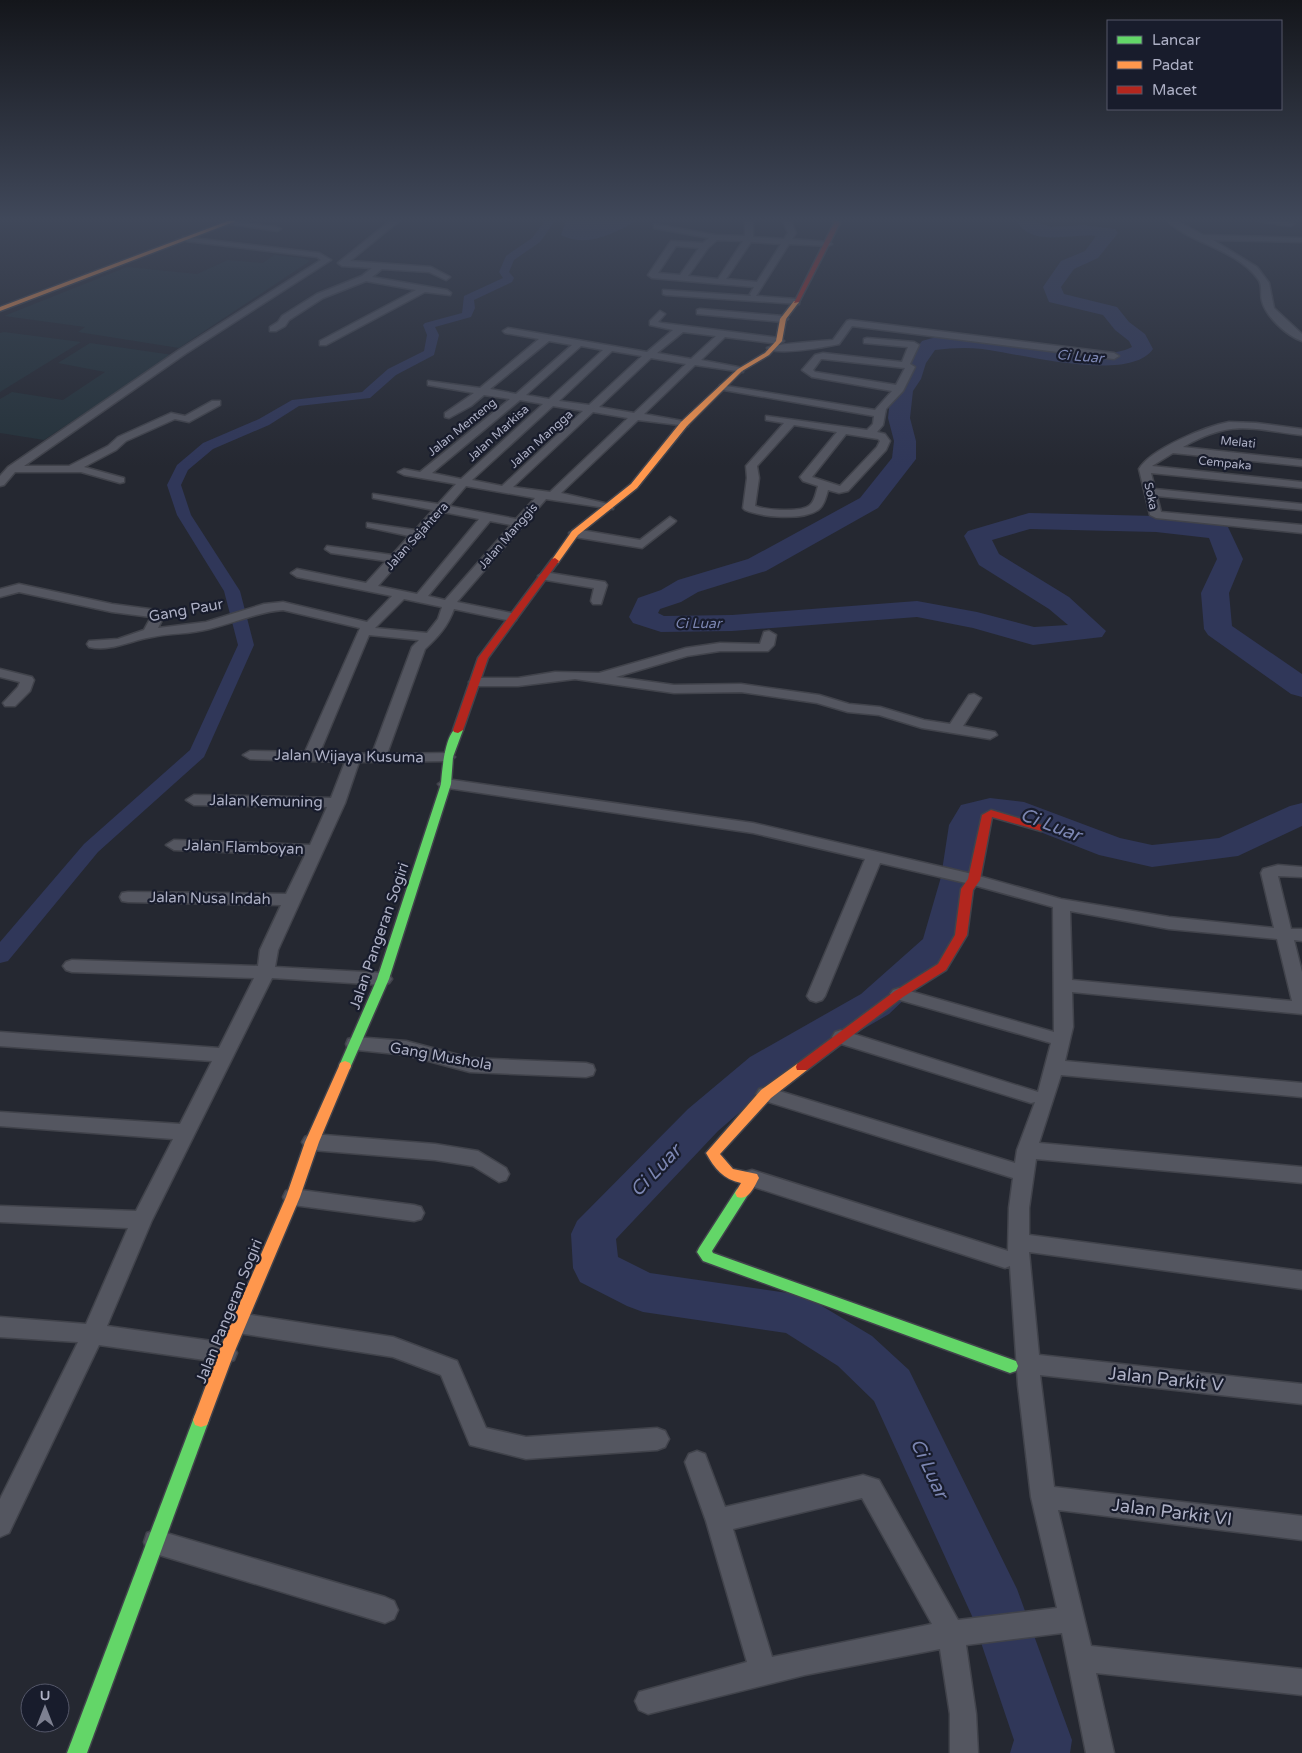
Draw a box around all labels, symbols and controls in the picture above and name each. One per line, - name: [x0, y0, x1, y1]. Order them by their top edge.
- legend: [1107, 20, 1282, 110]
- text: Lancar: [1152, 31, 1201, 49]
- text: Padat: [1152, 56, 1194, 74]
- text: Macet: [1152, 81, 1197, 99]
- water label: Ci Luar: [1056, 346, 1106, 367]
- street label: Jalan Menteng: [425, 395, 499, 459]
- street label: Jalan Markisa: [465, 402, 531, 464]
- street label: Jalan Mangga: [507, 407, 575, 471]
- street label: Melati: [1220, 433, 1256, 451]
- street label: Cempaka: [1198, 453, 1252, 473]
- street label: Soka: [1141, 481, 1161, 511]
- street label: Jalan Sejahtera: [383, 499, 451, 573]
- street label: Jalan Manggis: [476, 500, 540, 572]
- street label: Gang Paur: [147, 595, 225, 625]
- water label: Ci Luar: [675, 615, 723, 632]
- street label: Jalan Wijaya Kusuma: [274, 746, 424, 766]
- street label: Jalan Kemuning: [209, 791, 323, 811]
- water label: Ci Luar: [1017, 803, 1087, 848]
- street label: Jalan Flamboyan: [184, 836, 304, 858]
- street label: Jalan Pangeran Sogiri: [345, 860, 413, 1012]
- street label: Jalan Nusa Indah: [149, 888, 271, 908]
- street label: Gang Mushola: [389, 1038, 493, 1074]
- water label: Ci Luar: [626, 1138, 688, 1201]
- street label: Jalan Pangeran Sogiri: [192, 1236, 266, 1386]
- street label: Jalan Parkit V: [1107, 1362, 1225, 1396]
- water label: Ci Luar: [906, 1435, 954, 1504]
- street label: Jalan Parkit VI: [1111, 1494, 1233, 1530]
- north arrow: [20, 1683, 70, 1733]
- text: U: [40, 1687, 50, 1704]

